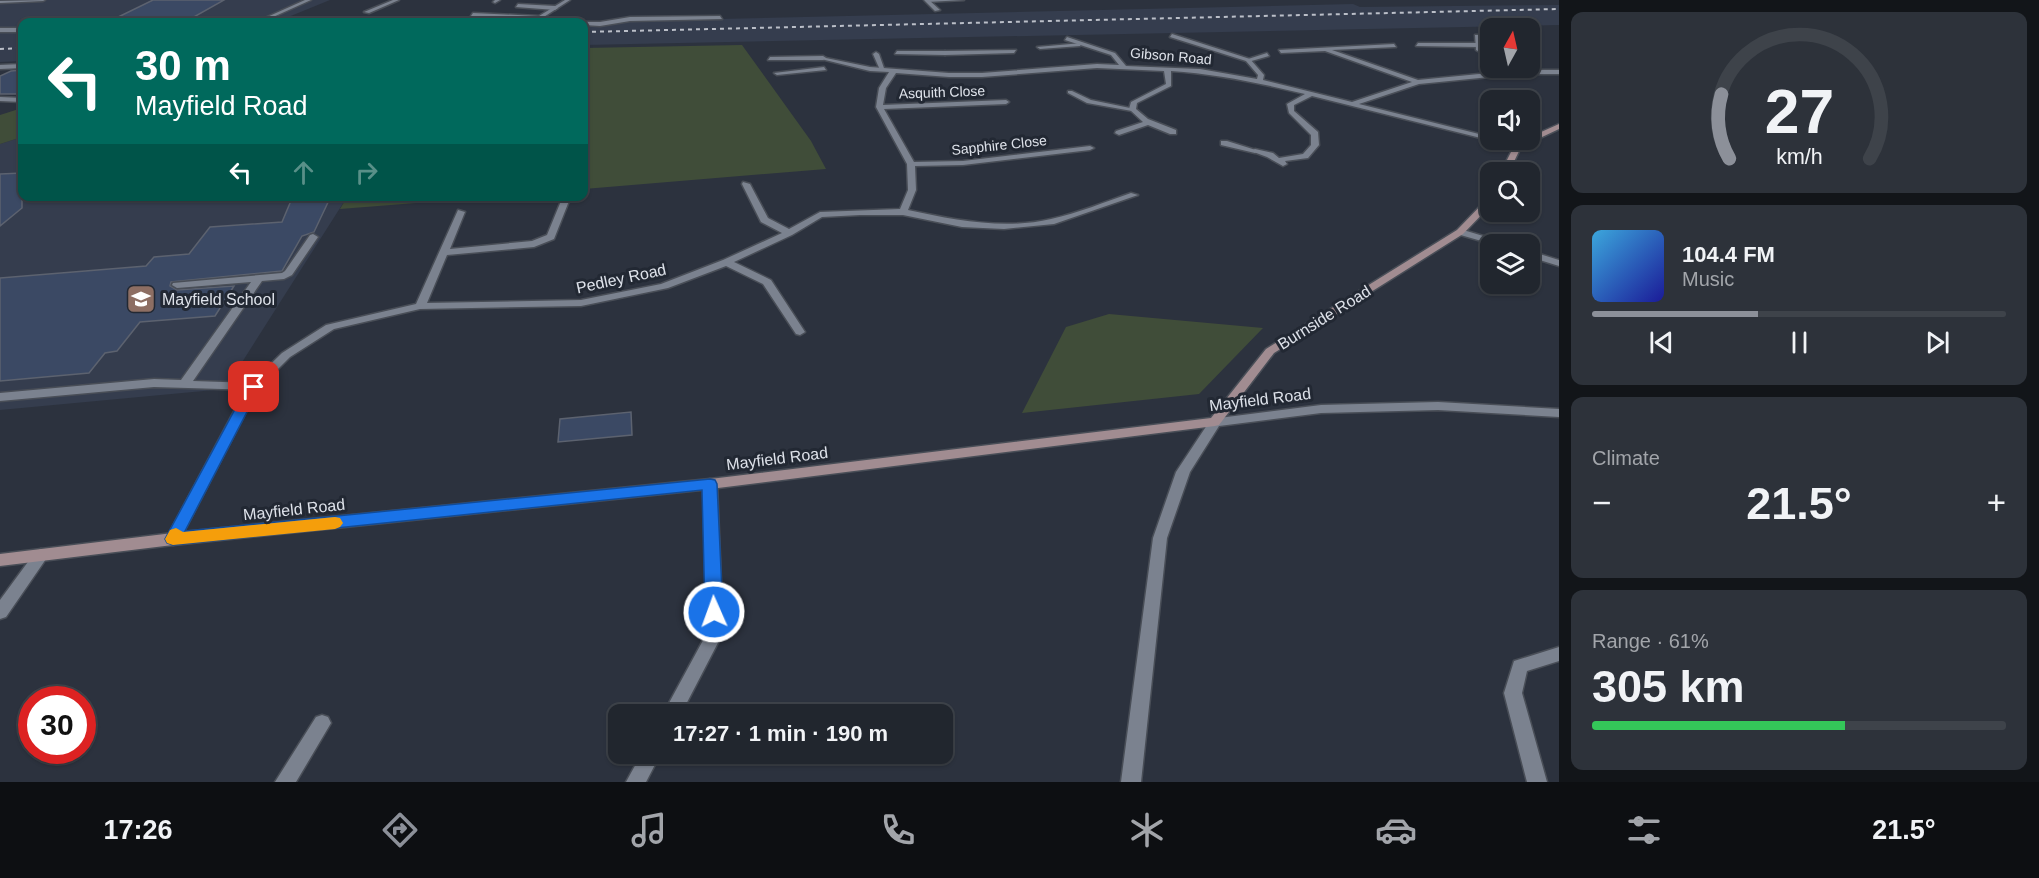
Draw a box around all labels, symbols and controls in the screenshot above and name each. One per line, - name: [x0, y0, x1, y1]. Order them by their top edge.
- north arrow: [1480, 18, 1540, 78]
- map controls: [1480, 18, 1540, 294]
- icon: left: [36, 42, 114, 120]
- text: 30 m: [135, 42, 231, 89]
- street label: Gibson Road: [1130, 44, 1212, 68]
- text: 27: [1764, 77, 1834, 146]
- street label: Asquith Close: [899, 82, 986, 102]
- button: sound: [1480, 90, 1540, 150]
- text: Mayfield Road: [135, 91, 308, 121]
- street label: Sapphire Close: [951, 132, 1048, 158]
- text: km/h: [1776, 146, 1822, 170]
- icon: left: [224, 156, 257, 189]
- icon: ahead: [287, 156, 320, 189]
- icon: right: [350, 156, 383, 189]
- button: search: [1480, 162, 1540, 222]
- button: layers: [1480, 234, 1540, 294]
- text: 104.4 FM: [1682, 242, 1775, 267]
- street label: Pedley Road: [575, 261, 668, 296]
- text: Music: [1682, 268, 1734, 290]
- street label: Burnside Road: [1275, 282, 1374, 353]
- school or university icon: Mayfield School: [125, 283, 157, 315]
- place label: Mayfield School: [162, 291, 275, 308]
- icon: previous: [1645, 326, 1678, 359]
- icon: pause: [1783, 326, 1816, 359]
- icon: next: [1921, 326, 1954, 359]
- pin: [228, 361, 279, 412]
- icon: arrive: [237, 370, 270, 403]
- street label: Mayfield Road: [1208, 385, 1312, 414]
- street label: Mayfield Road: [725, 444, 829, 473]
- text: Climate: [1592, 447, 1660, 469]
- text: 21.5°: [1746, 478, 1852, 529]
- text: −: [1592, 484, 1611, 521]
- text: +: [1987, 484, 2006, 521]
- street label: Mayfield Road: [242, 496, 346, 523]
- position arrow: [682, 580, 746, 644]
- text: Range · 61%: [1592, 630, 1709, 652]
- text: 305 km: [1592, 661, 1745, 712]
- speed limit sign: 30: [18, 686, 96, 764]
- text: 17:27 · 1 min · 190 m: [673, 721, 888, 746]
- icon: directions: [379, 809, 421, 851]
- icon: music: [628, 809, 670, 851]
- icon: phone: [877, 809, 919, 851]
- icon: climate: [1126, 809, 1168, 851]
- icon: car: [1375, 809, 1417, 851]
- icon: filters: [1623, 809, 1665, 851]
- text: 17:26: [103, 815, 172, 845]
- text: 21.5°: [1872, 815, 1936, 845]

